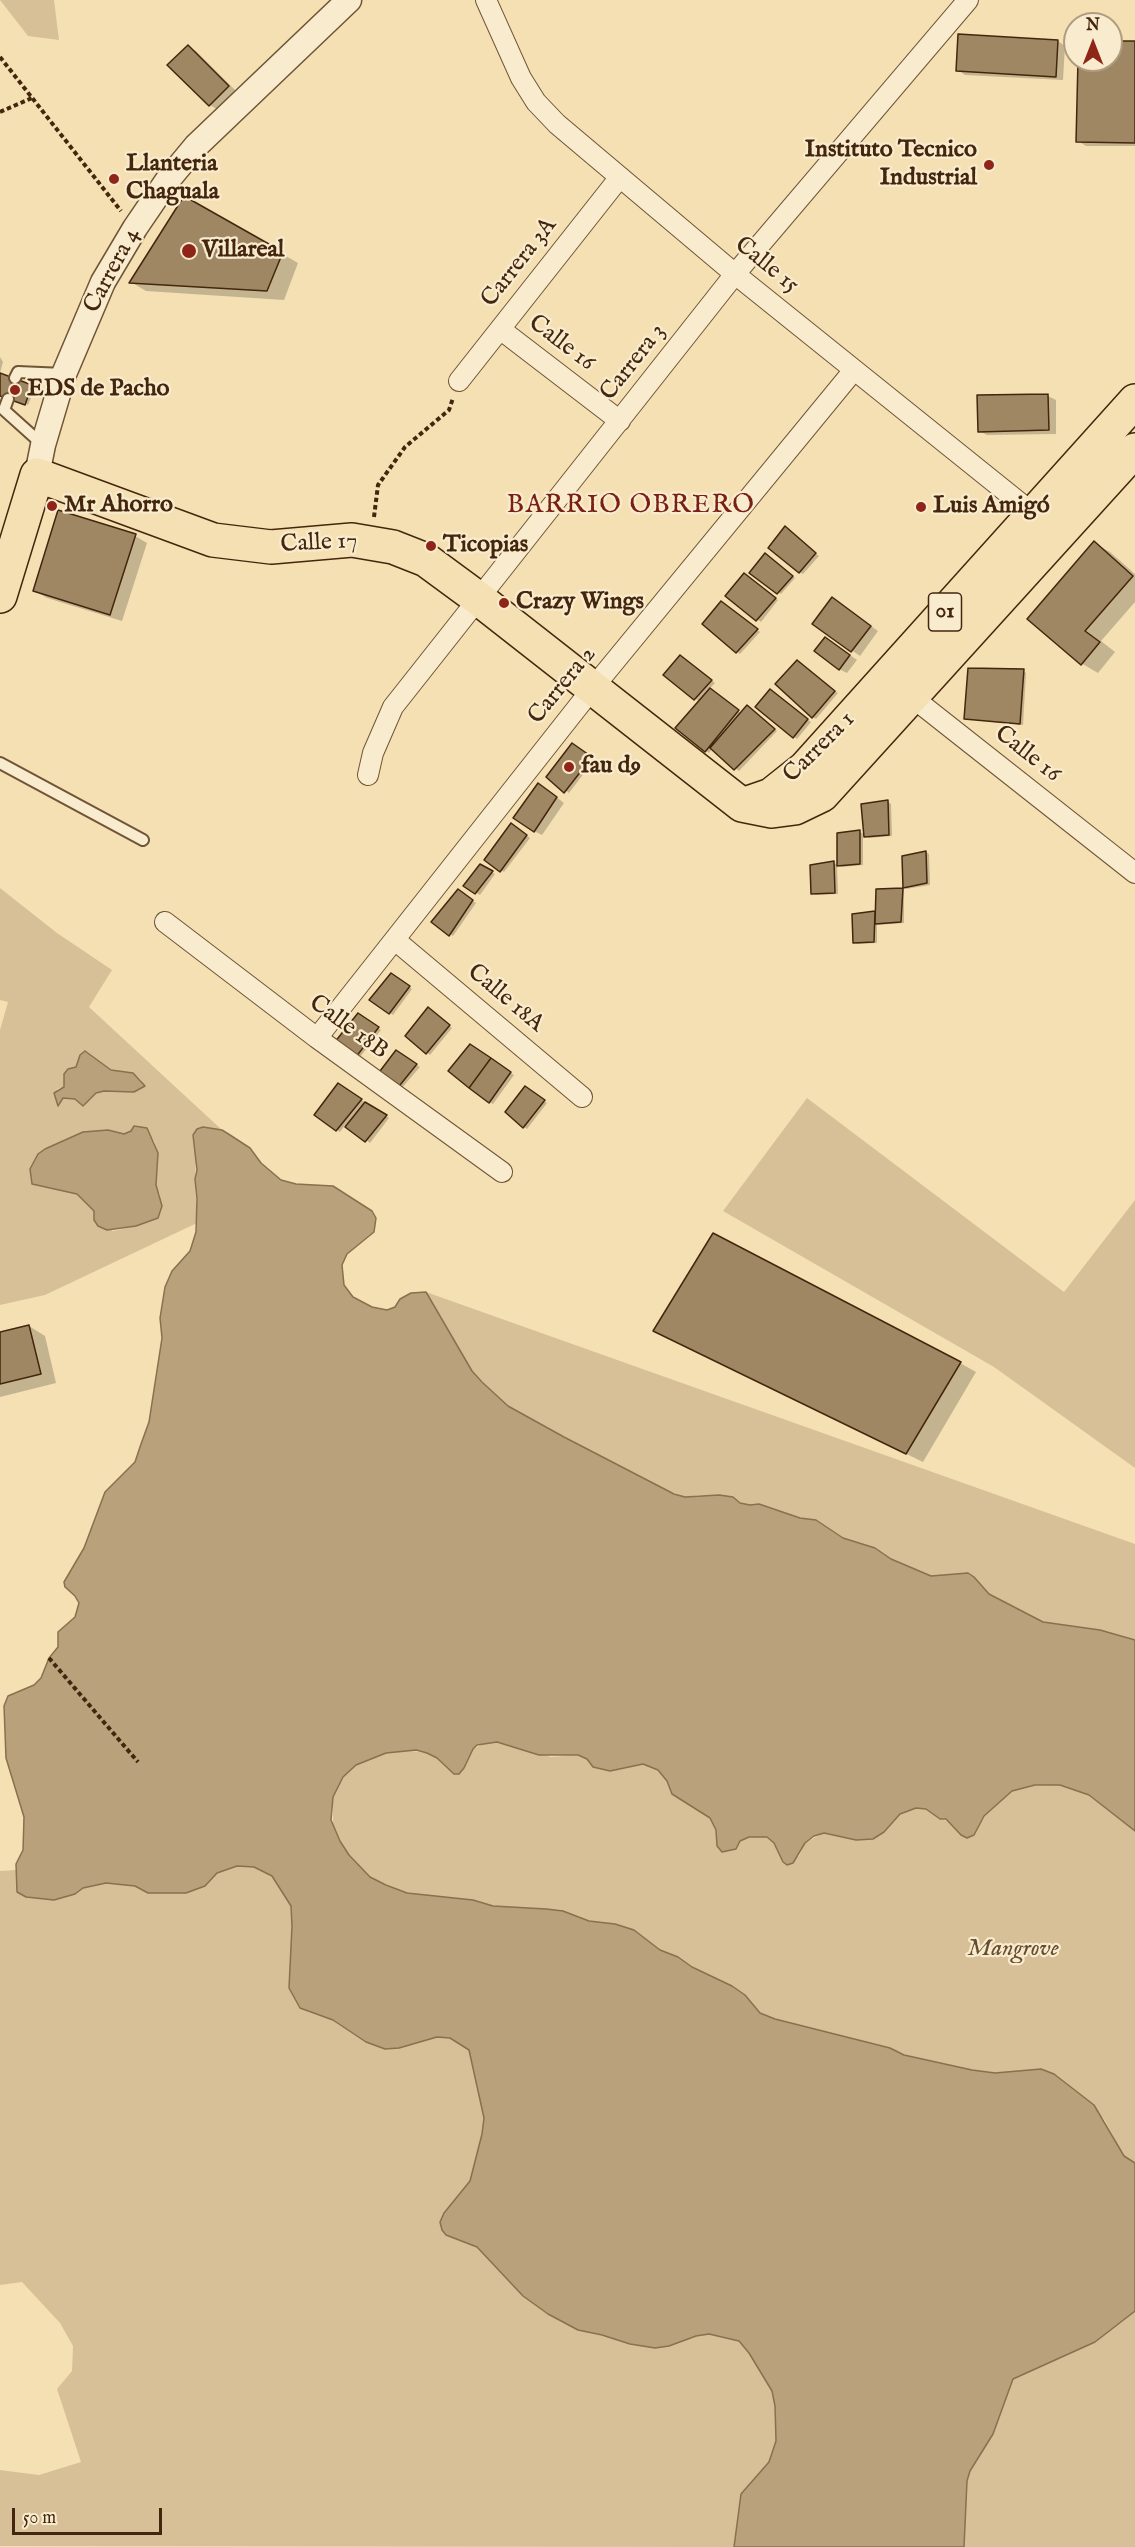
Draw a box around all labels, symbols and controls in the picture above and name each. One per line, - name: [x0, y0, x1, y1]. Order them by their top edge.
- north arrow: [1063, 12, 1123, 72]
- text: N: [1086, 16, 1100, 36]
- place label: Instituto Tecnico Industrial: [805, 137, 977, 193]
- place label: Llanteria Chaguala: [126, 151, 219, 207]
- marker: Instituto Tecnico Industrial: [982, 158, 996, 172]
- marker: Llanteria Chaguala: [107, 172, 121, 186]
- street label: Carrera 3A: [476, 212, 564, 314]
- street label: Carrera 4: [79, 223, 147, 319]
- street label: Calle 15: [728, 231, 804, 301]
- place label: Villareal: [202, 237, 284, 265]
- marker: Villareal: [180, 242, 198, 260]
- street label: Calle 16: [522, 310, 600, 378]
- street label: Carrera 3: [595, 319, 673, 407]
- place label: EDS de Pacho: [27, 376, 170, 404]
- marker: EDS de Pacho: [8, 383, 22, 397]
- district label: BARRIO OBRERO: [507, 491, 755, 523]
- place label: Mr Ahorro: [64, 492, 173, 520]
- place label: Luis Amigó: [933, 493, 1050, 521]
- marker: Mr Ahorro: [45, 499, 59, 513]
- marker: Luis Amigó: [914, 500, 928, 514]
- street label: Calle 17: [280, 528, 358, 560]
- place label: Ticopias: [443, 532, 528, 560]
- marker: Ticopias: [424, 539, 438, 553]
- place label: Crazy Wings: [516, 589, 644, 617]
- road number: 01: [928, 593, 962, 631]
- marker: Crazy Wings: [497, 596, 511, 610]
- street label: Carrera 2: [523, 641, 603, 731]
- street label: Carrera 1: [778, 706, 862, 790]
- street label: Calle 16: [988, 720, 1066, 790]
- place label: fau d9: [581, 753, 641, 781]
- marker: fau d9: [562, 760, 576, 774]
- street label: Calle 18A: [461, 959, 549, 1039]
- street label: Calle 18B: [303, 990, 393, 1066]
- park label: Mangrove: [967, 1936, 1059, 1964]
- scale bar: [15, 2496, 165, 2534]
- text: 50 m: [23, 2507, 56, 2530]

